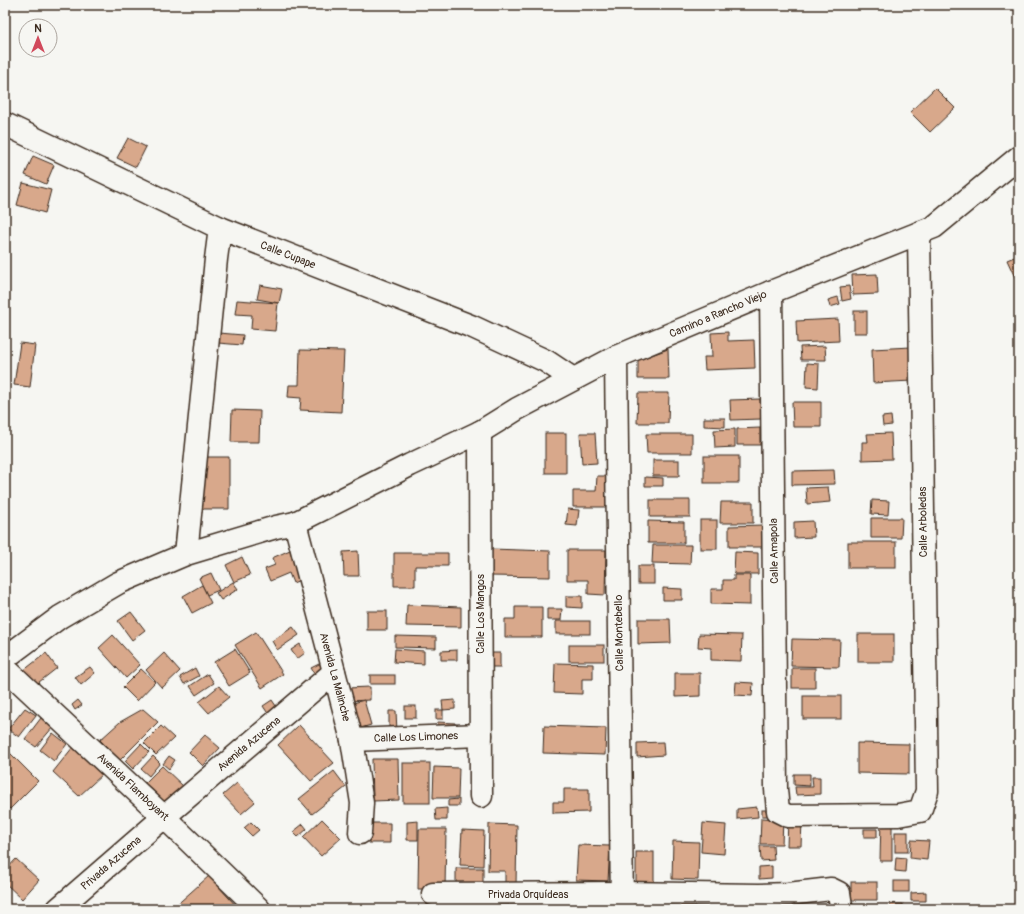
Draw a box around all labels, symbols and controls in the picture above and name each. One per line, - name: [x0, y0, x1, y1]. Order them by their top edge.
- north arrow: [18, 18, 58, 58]
- text: N: [34, 22, 42, 35]
- street label: Calle Cupape: [259, 239, 318, 272]
- street label: Camino a Rancho Viejo: [667, 288, 769, 340]
- street label: Calle Arboledas: [916, 486, 930, 558]
- street label: Calle Amapola: [767, 518, 781, 584]
- street label: Calle Los Mangos: [474, 574, 487, 654]
- street label: Calle Montebello: [612, 595, 626, 671]
- street label: Avenida La Malinche: [317, 631, 353, 723]
- street label: Avenida Azucena: [215, 714, 283, 774]
- street label: Calle Los Limones: [374, 729, 458, 745]
- street label: Avenida Flamboyant: [94, 750, 172, 824]
- street label: Privada Azucena: [78, 833, 144, 893]
- street label: Privada Orquídeas: [488, 888, 568, 901]

